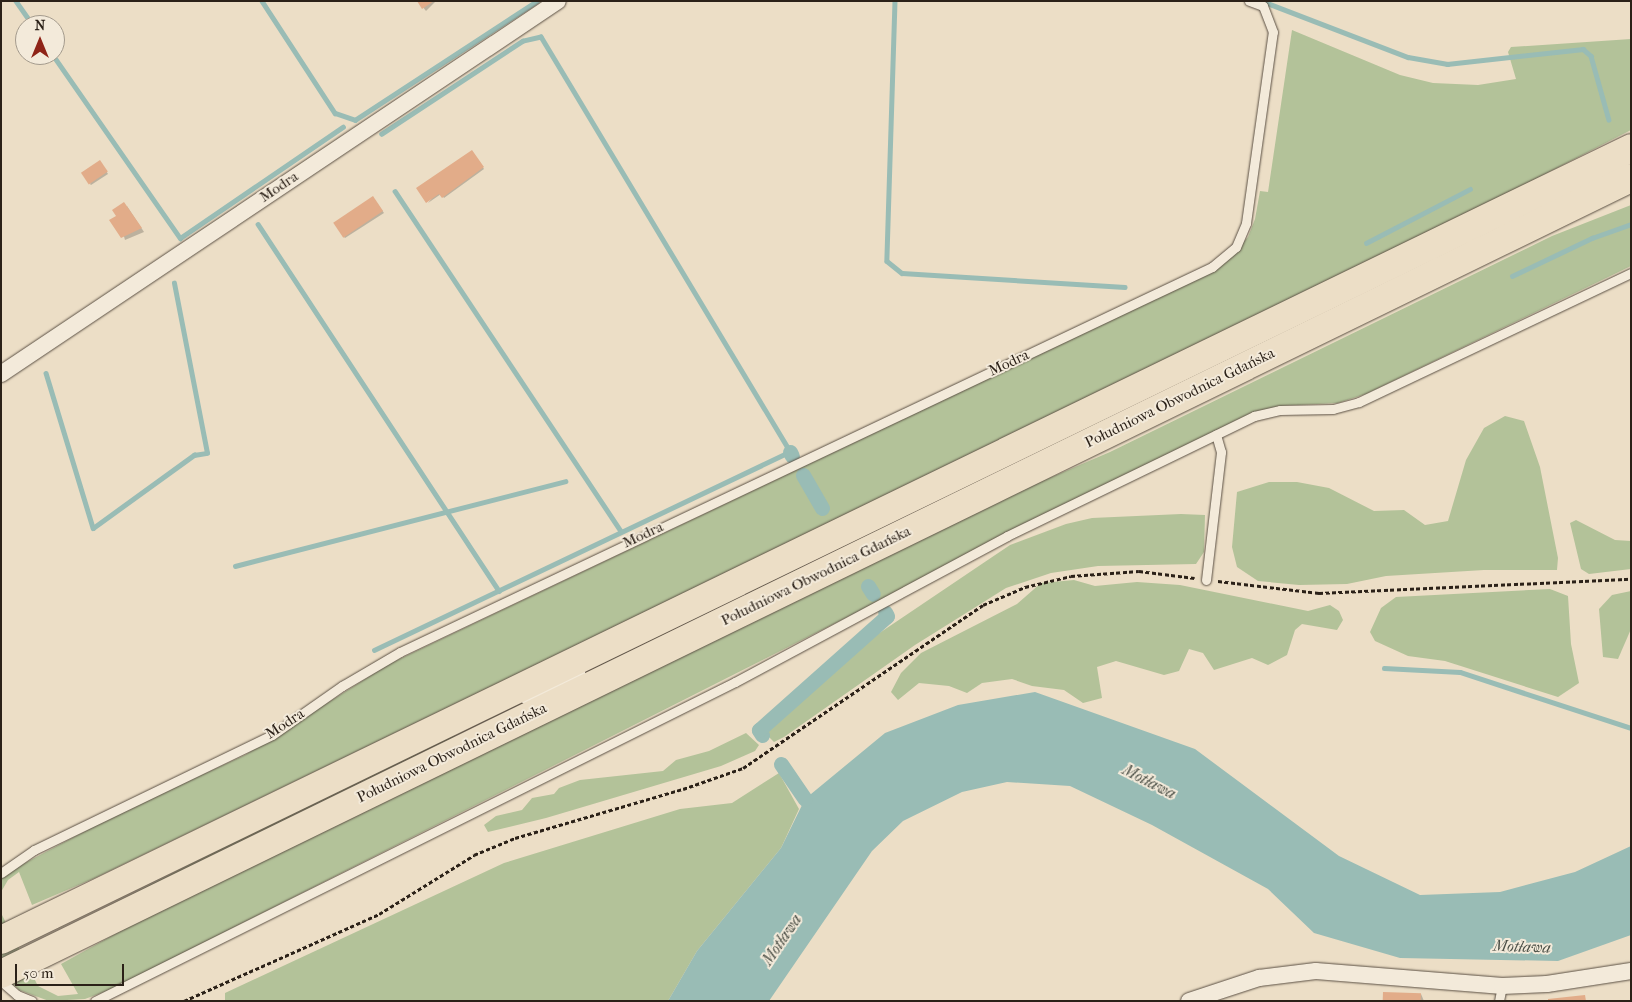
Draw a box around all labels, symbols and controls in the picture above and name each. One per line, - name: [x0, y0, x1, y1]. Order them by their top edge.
- north arrow: [15, 15, 65, 65]
- text: N: [35, 17, 45, 34]
- street label: Modra: [256, 168, 302, 206]
- street label: Południowa Obwodnica Gdańska: [1082, 344, 1278, 452]
- street label: Modra: [986, 346, 1032, 380]
- street label: Modra: [620, 518, 666, 552]
- street label: Południowa Obwodnica Gdańska: [718, 522, 914, 630]
- street label: Południowa Obwodnica Gdańska: [354, 699, 550, 807]
- street label: Modra: [262, 705, 308, 743]
- water label: Motława: [1119, 760, 1179, 804]
- water label: Motława: [758, 911, 806, 969]
- water label: Motława: [1493, 936, 1551, 958]
- scale bar: [18, 954, 126, 986]
- text: 50 m: [23, 964, 53, 982]

